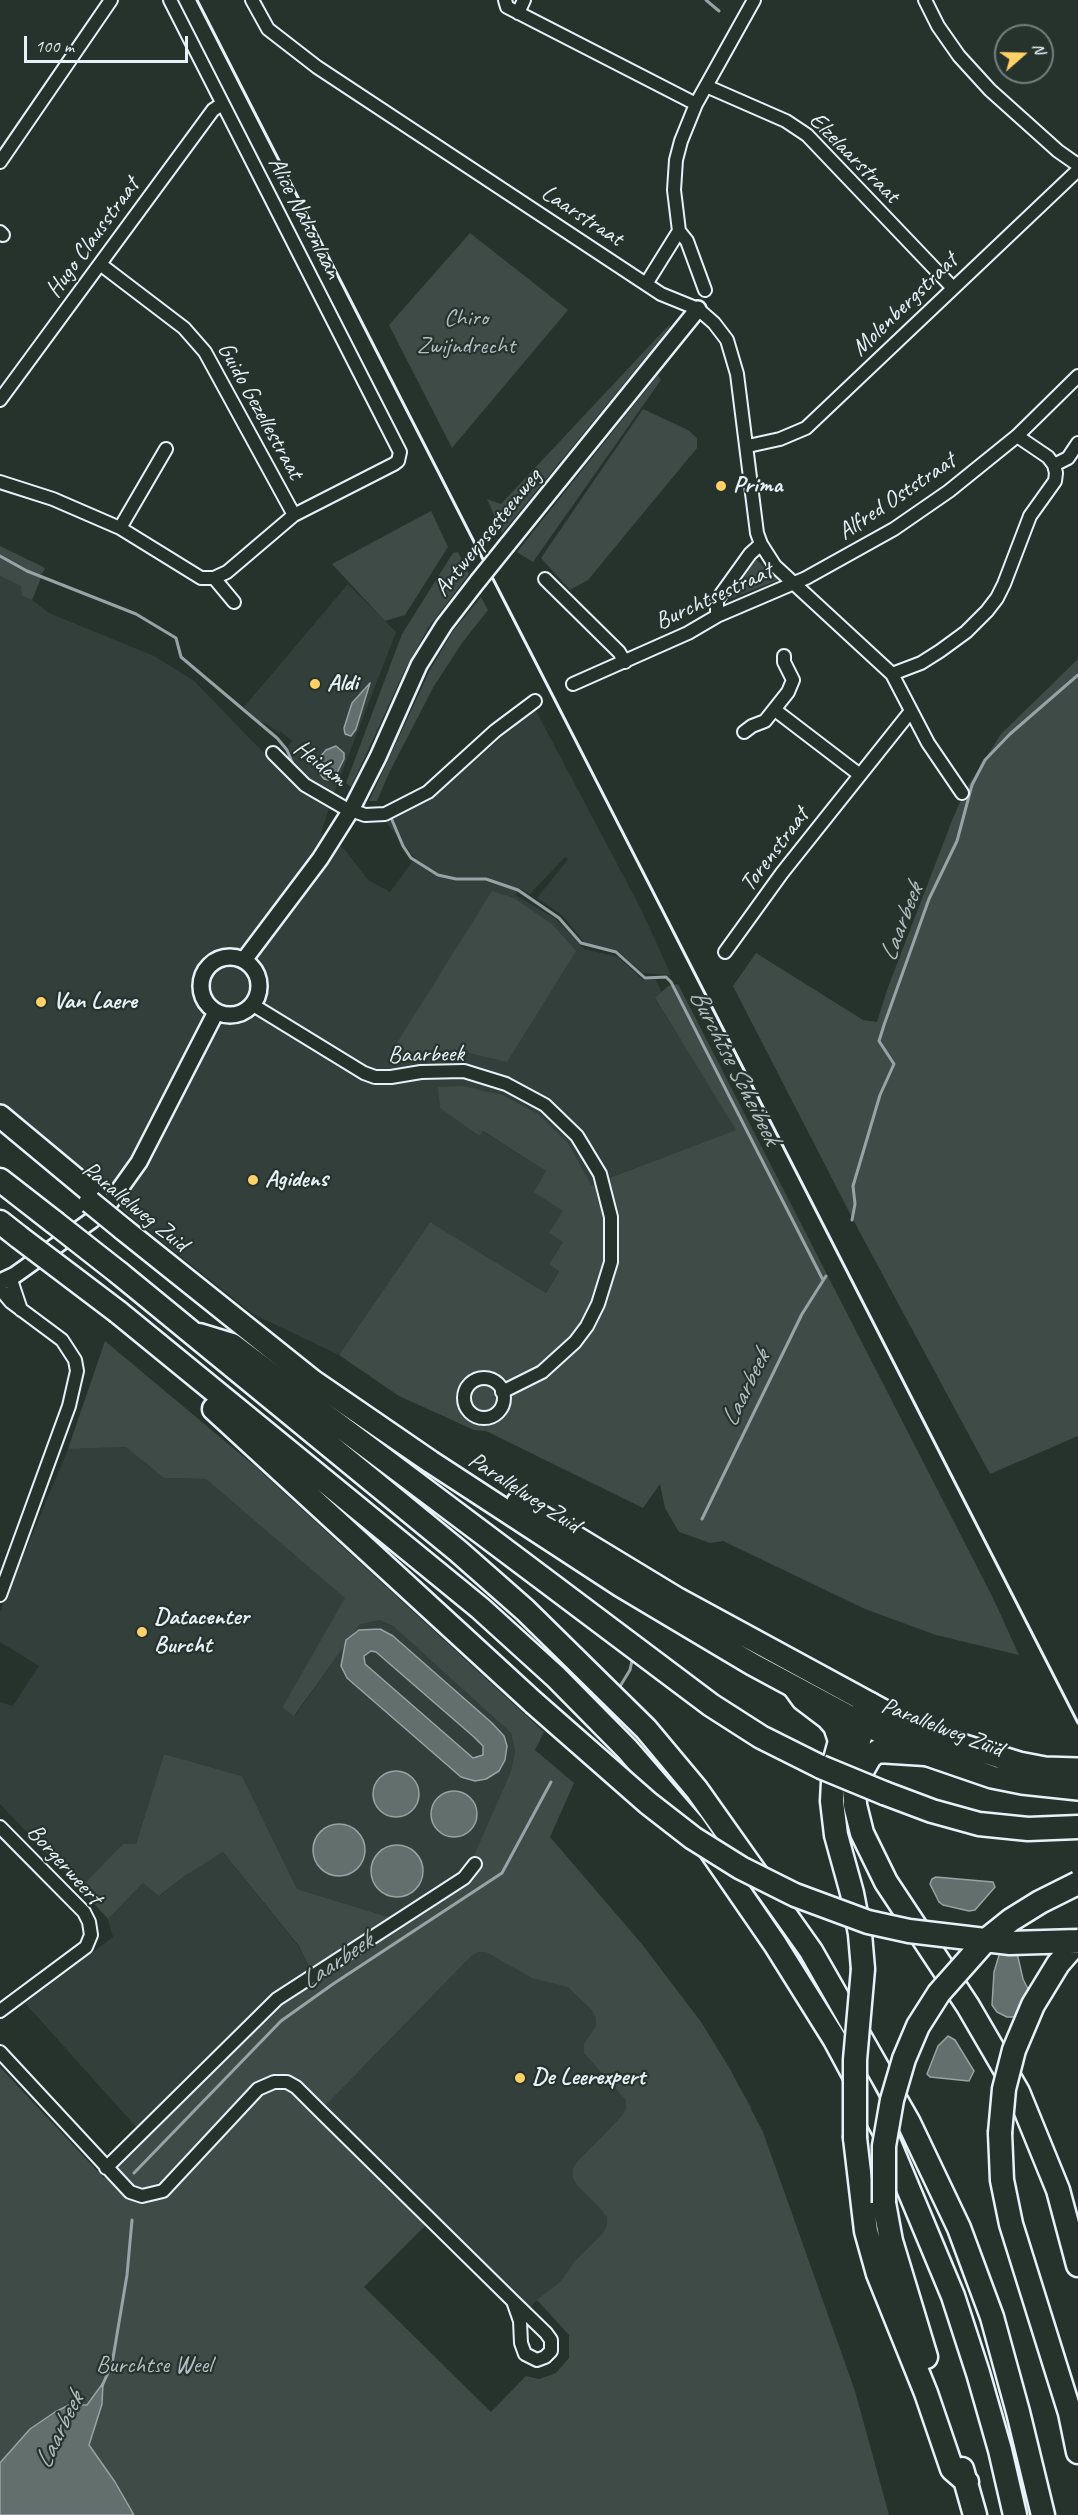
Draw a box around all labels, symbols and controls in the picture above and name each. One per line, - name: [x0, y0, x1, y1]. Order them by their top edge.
- scale bar: [27, 24, 190, 62]
- north arrow: [994, 24, 1054, 84]
- text: 100 m: [35, 35, 74, 57]
- text: N: [1028, 40, 1050, 57]
- street label: Elzelaarstraat: [802, 106, 906, 210]
- street label: Alice Nahonlaan: [261, 152, 347, 284]
- street label: Hugo Clausstraat: [40, 172, 146, 304]
- street label: Laarstraat: [536, 179, 628, 253]
- street label: Molenbergstraat: [846, 247, 964, 363]
- park label: Chiro Zwijndrecht: [417, 305, 515, 361]
- street label: Guido Gezellestraat: [210, 337, 310, 485]
- street label: Alfred Oststraat: [833, 447, 961, 547]
- street label: Antwerpsesteenweg: [428, 463, 548, 603]
- place label: Prima: [733, 472, 782, 500]
- marker: Prima: [714, 479, 728, 493]
- street label: Burchtsestraat: [651, 557, 777, 637]
- place label: Aldi: [327, 670, 358, 698]
- marker: Aldi: [308, 677, 322, 691]
- street label: Heidam: [288, 734, 352, 794]
- street label: Torenstraat: [734, 802, 816, 898]
- water label: Laarbeek: [873, 880, 931, 966]
- water label: Burchtse Scheibeek: [682, 984, 786, 1150]
- place label: Van Laere: [53, 988, 137, 1016]
- marker: Van Laere: [34, 995, 48, 1009]
- street label: Baarbeek: [388, 1040, 464, 1070]
- street label: Parallelweg Zuid: [76, 1156, 194, 1258]
- place label: Agidens: [265, 1166, 328, 1194]
- marker: Agidens: [246, 1173, 260, 1187]
- water label: Laarbeek: [714, 1346, 778, 1432]
- street label: Parallelweg Zuid: [462, 1446, 586, 1540]
- place label: Datacenter Burcht: [154, 1604, 249, 1660]
- marker: Datacenter Burcht: [135, 1625, 149, 1639]
- street label: Parallelweg Zuid: [877, 1692, 1007, 1764]
- street label: Borgerweert: [20, 1819, 108, 1911]
- water label: Laarbeek: [295, 1927, 379, 1997]
- place label: De Leerexpert: [532, 2064, 645, 2092]
- marker: De Leerexpert: [513, 2071, 527, 2085]
- park label: Burchtse Weel: [96, 2352, 212, 2380]
- water label: Laarbeek: [28, 2388, 92, 2474]

